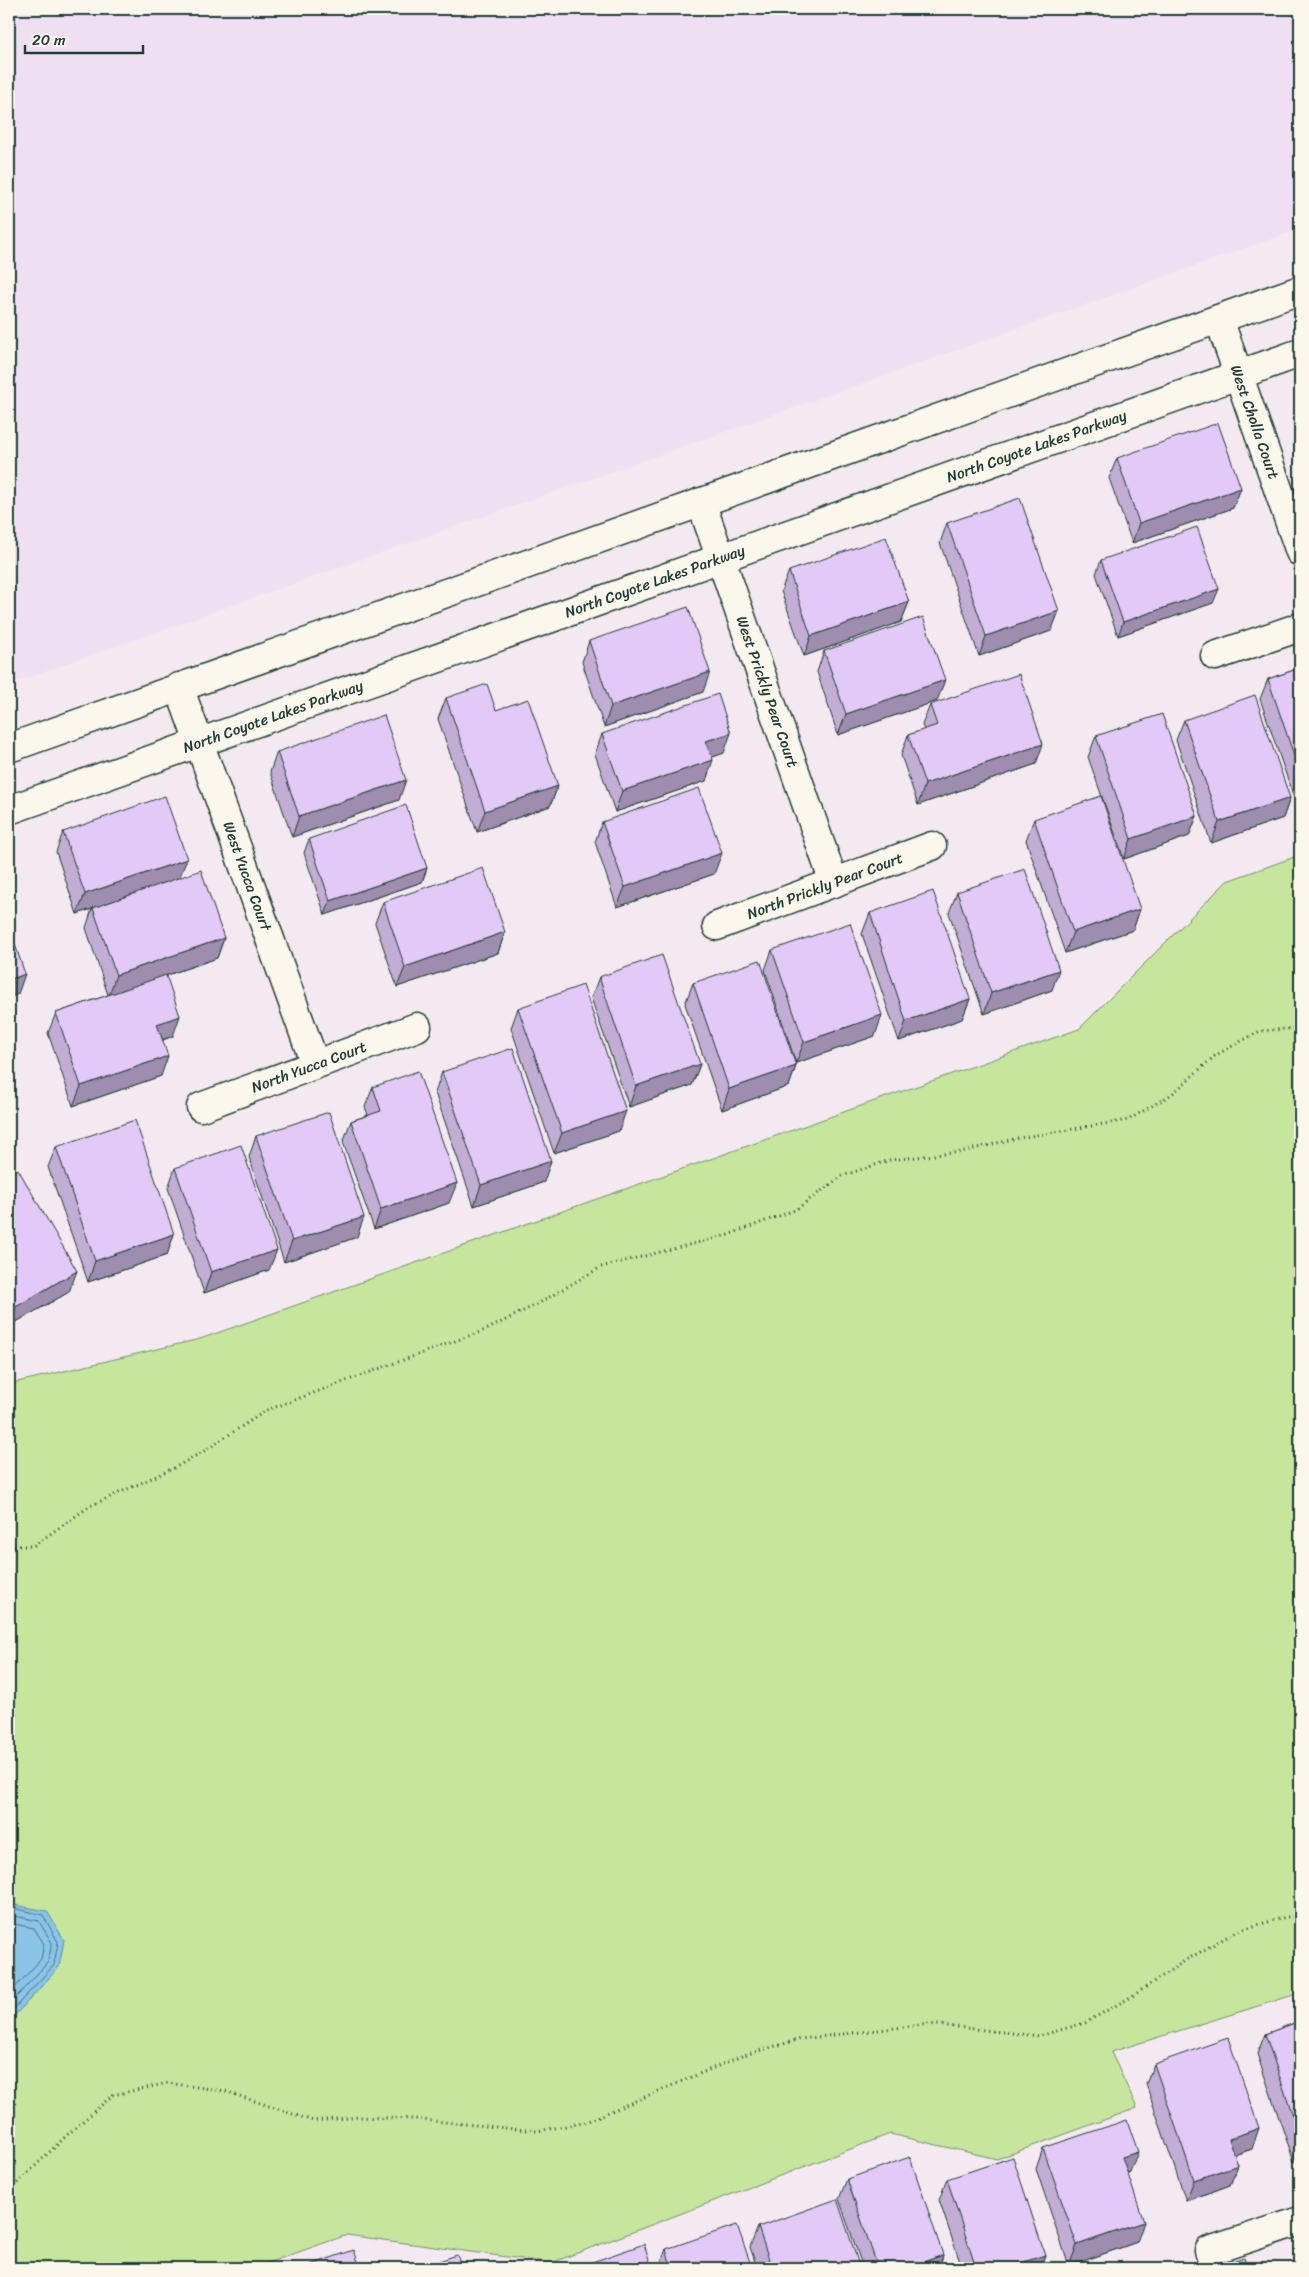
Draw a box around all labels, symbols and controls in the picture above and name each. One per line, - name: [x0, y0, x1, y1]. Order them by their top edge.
- scale bar: [25, 22, 142, 54]
- text: 20 m: [32, 27, 66, 53]
- street label: West Cholla Court: [1223, 361, 1287, 483]
- street label: North Coyote Lakes Parkway: [943, 402, 1130, 490]
- street label: North Coyote Lakes Parkway: [561, 537, 749, 625]
- street label: West Prickly Pear Court: [729, 612, 806, 772]
- street label: North Coyote Lakes Parkway: [179, 673, 367, 760]
- street label: West Yucca Court: [215, 818, 279, 935]
- street label: North Prickly Pear Court: [743, 845, 907, 927]
- street label: North Yucca Court: [247, 1034, 371, 1100]

